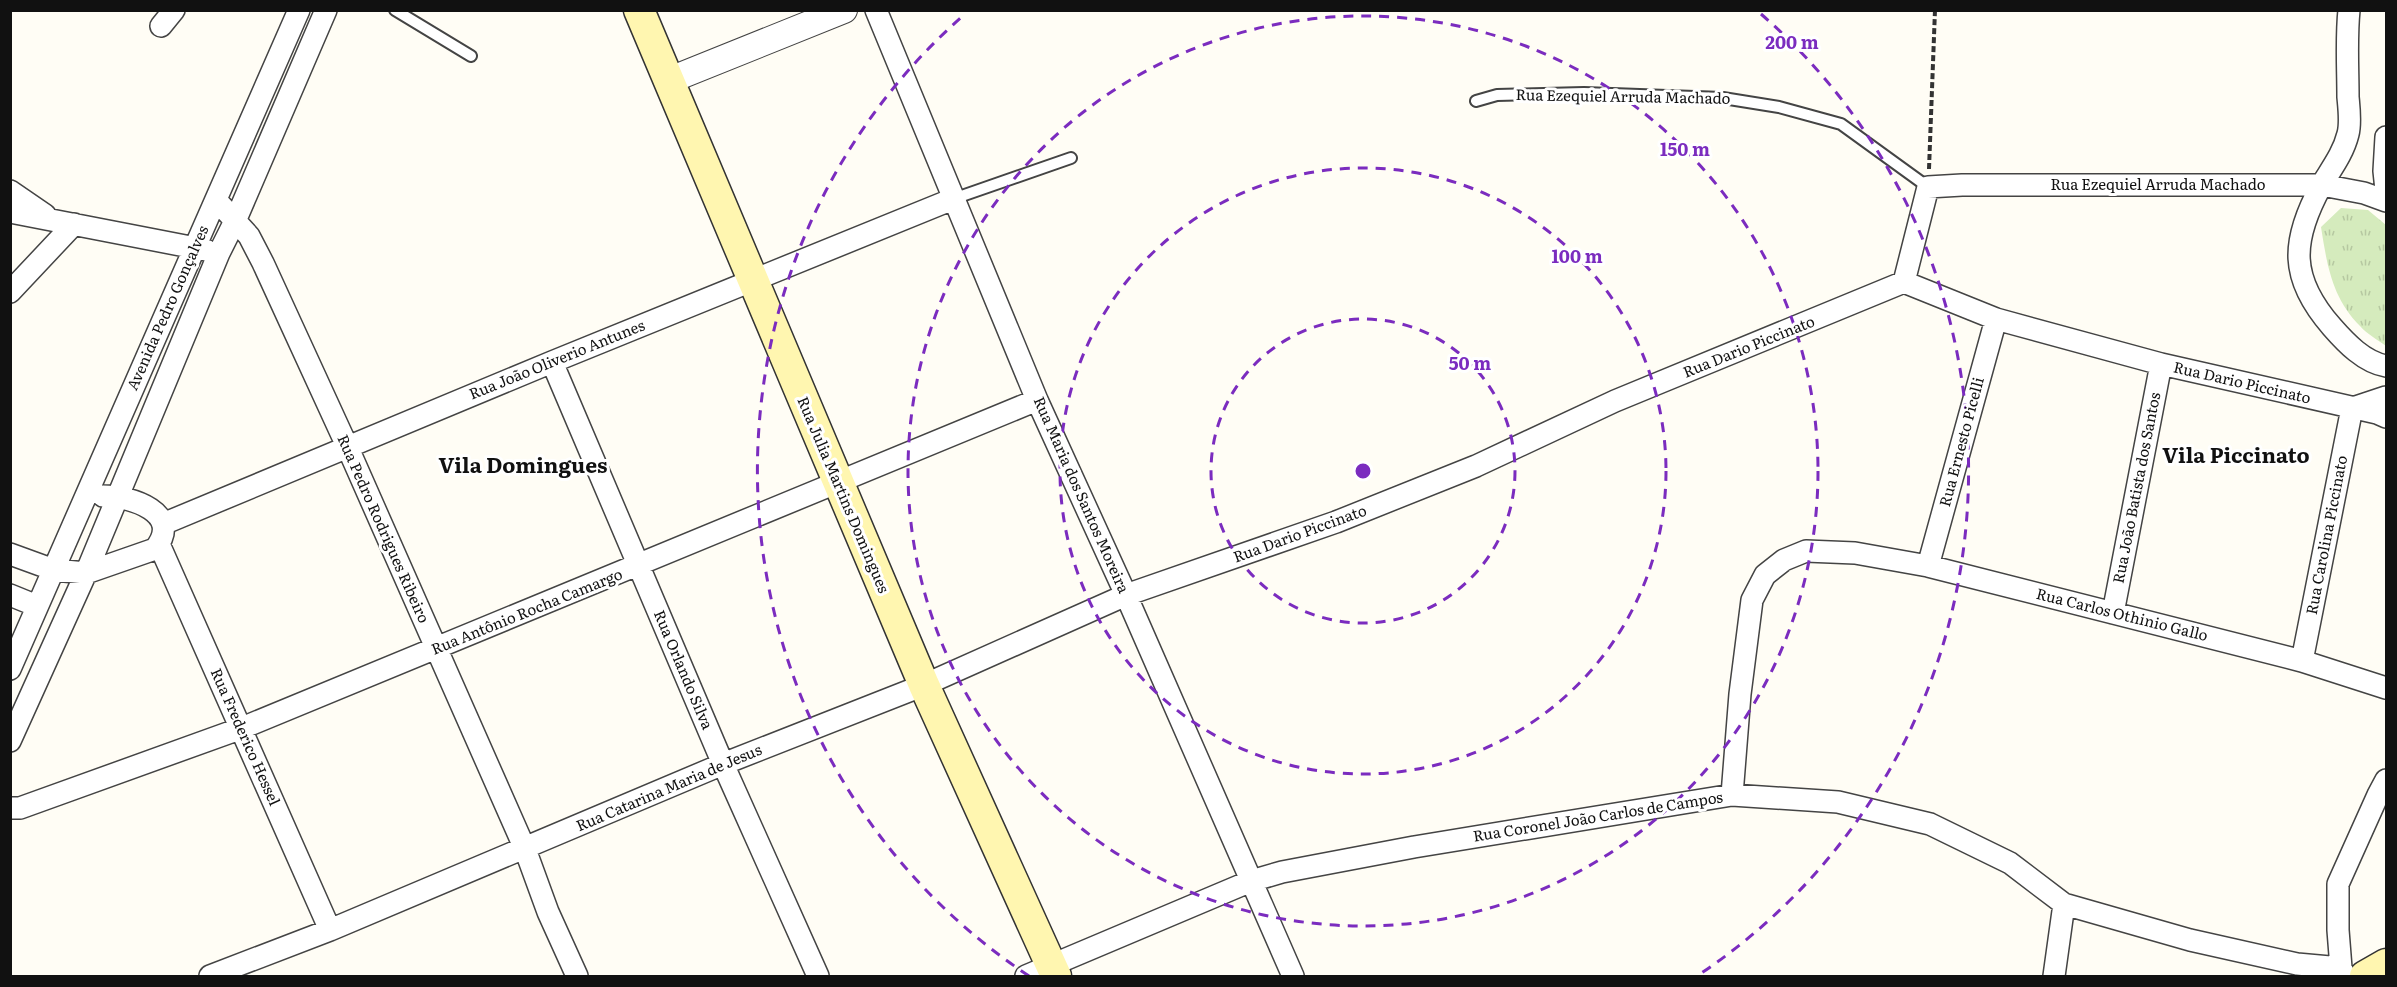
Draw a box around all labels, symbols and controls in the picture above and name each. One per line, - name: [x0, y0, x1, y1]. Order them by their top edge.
- text: 200 m: [1765, 28, 1819, 55]
- street label: Rua Ezequiel Arruda Machado: [1515, 82, 1731, 109]
- text: 150 m: [1660, 135, 1710, 162]
- street label: Rua Ezequiel Arruda Machado: [2051, 172, 2266, 195]
- street label: Avenida Pedro Gonçalves: [120, 221, 213, 394]
- text: 100 m: [1551, 242, 1603, 269]
- street label: Rua Dario Piccinato: [1679, 309, 1818, 383]
- street label: Rua João Oliverio Antunes: [465, 313, 648, 404]
- text: 50 m: [1449, 349, 1491, 376]
- street label: Rua Dario Piccinato: [2171, 355, 2313, 409]
- street label: Rua Ernesto Picelli: [1932, 374, 1989, 509]
- street label: Rua João Batista dos Santos: [2106, 390, 2165, 585]
- street label: Rua Maria dos Santos Moreira: [1029, 392, 1137, 597]
- street label: Rua Julia Martins Domingues: [792, 393, 896, 596]
- street label: Rua Pedro Rodrigues Ribeiro: [332, 430, 437, 627]
- district label: Vila Piccinato: [2162, 438, 2310, 469]
- district label: Vila Domingues: [439, 448, 607, 479]
- street label: Rua Carolina Piccinato: [2299, 453, 2352, 616]
- centre of rings: [1353, 461, 1373, 481]
- street label: Rua Dario Piccinato: [1230, 498, 1370, 567]
- street label: Rua Antônio Rocha Camargo: [427, 562, 626, 660]
- street label: Rua Carlos Othinio Gallo: [2034, 581, 2211, 646]
- street label: Rua Orlando Silva: [649, 606, 720, 734]
- street label: Rua Frederico Hessel: [206, 664, 287, 809]
- street label: Rua Catarina Maria de Jesus: [572, 737, 765, 836]
- street label: Rua Coronel João Carlos de Campos: [1471, 784, 1725, 847]

